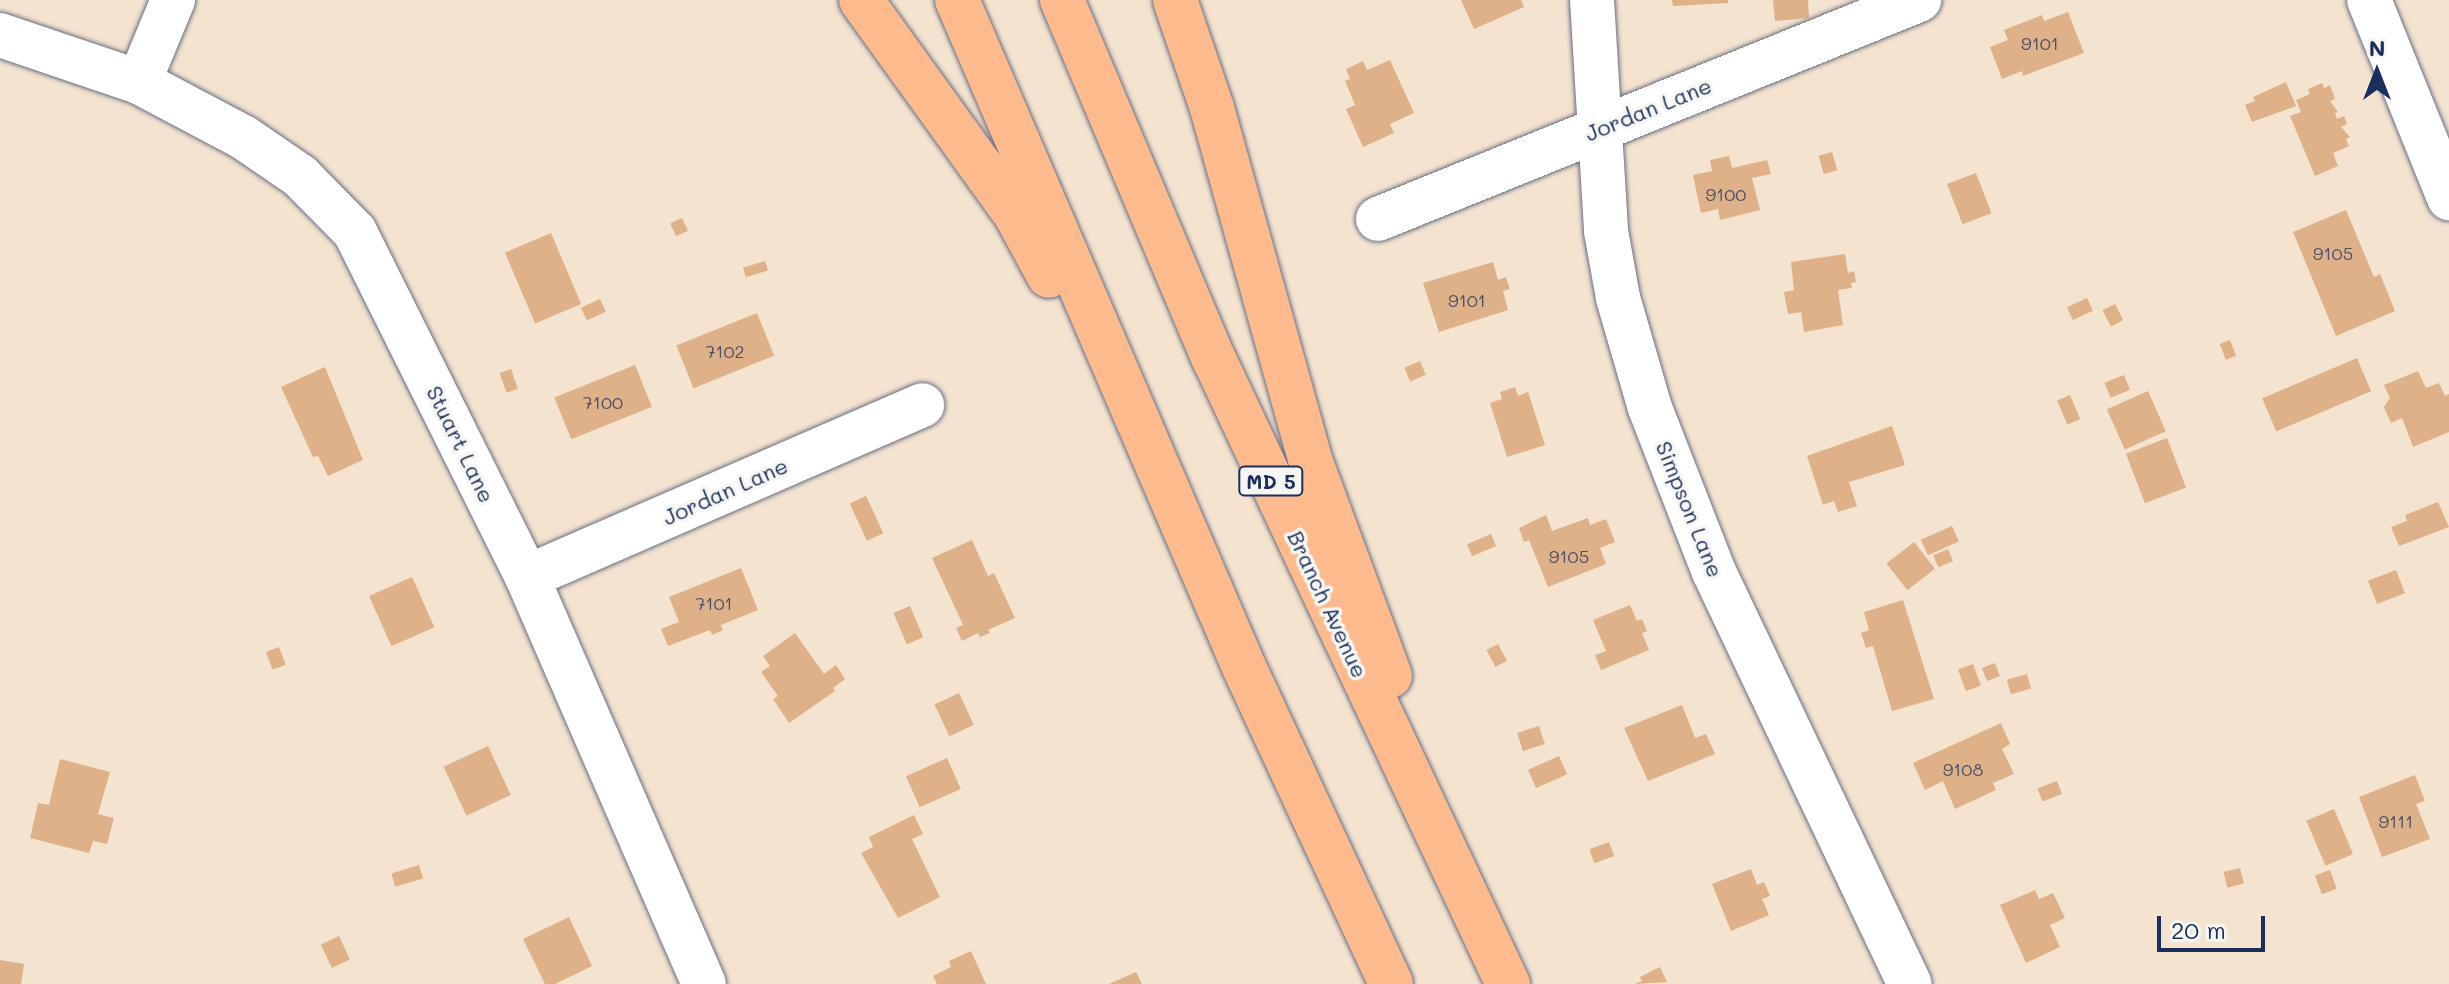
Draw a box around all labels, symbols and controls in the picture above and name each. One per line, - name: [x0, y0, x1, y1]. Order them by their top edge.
- house number: 9101: [2021, 32, 2059, 54]
- north arrow: [2337, 32, 2417, 112]
- text: N: [2369, 33, 2385, 62]
- street label: Jordan Lane: [1581, 72, 1715, 146]
- house number: 9100: [1706, 183, 1746, 205]
- house number: 9105: [2313, 242, 2353, 264]
- house number: 9101: [1448, 289, 1486, 311]
- house number: 7102: [705, 340, 745, 362]
- street label: Stuart Lane: [421, 381, 501, 507]
- house number: 7100: [583, 391, 623, 413]
- street label: Simpson Lane: [1651, 437, 1729, 581]
- street label: Jordan Lane: [658, 452, 792, 530]
- road number: MD 5: [1237, 465, 1305, 497]
- street label: Branch Avenue: [1282, 526, 1374, 682]
- house number: 9105: [1549, 545, 1589, 567]
- house number: 7101: [695, 592, 733, 614]
- house number: 9108: [1943, 758, 1983, 780]
- house number: 9111: [2379, 810, 2413, 832]
- scale bar: [2161, 900, 2269, 950]
- text: 20 m: [2171, 914, 2226, 945]

